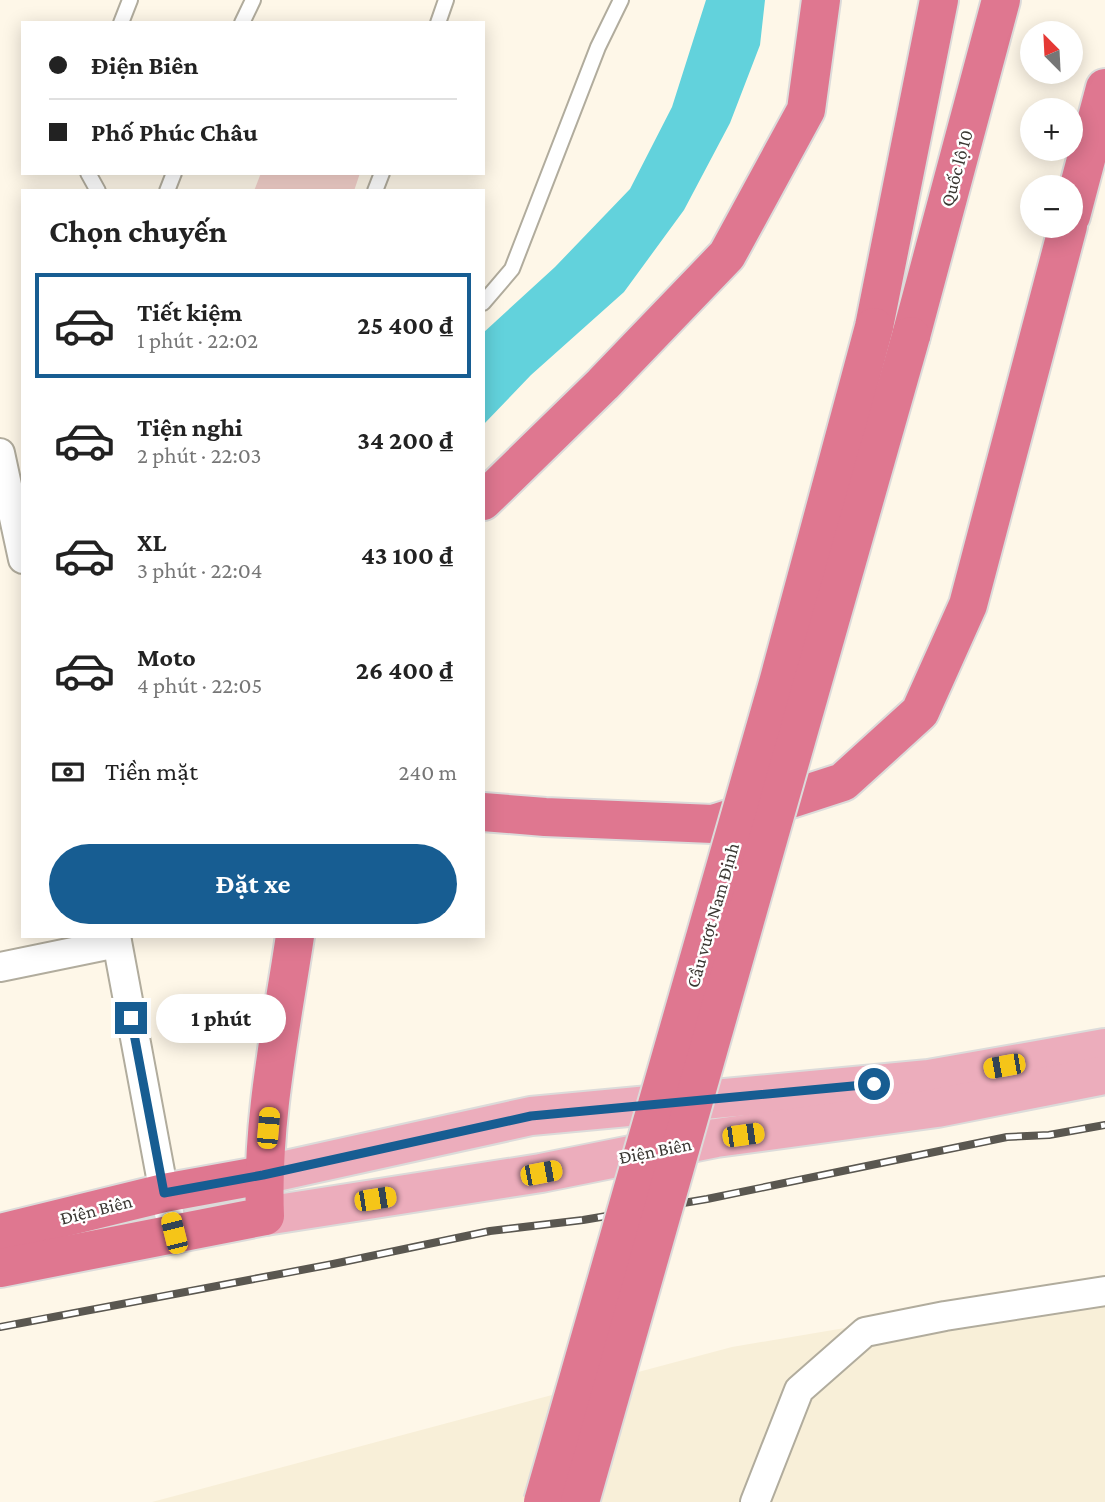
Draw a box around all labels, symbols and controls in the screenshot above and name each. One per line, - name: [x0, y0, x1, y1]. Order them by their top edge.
- north arrow: [1020, 21, 1083, 84]
- map controls: [1020, 21, 1083, 238]
- text: Điện Biên: [91, 51, 198, 80]
- button: +: [1020, 98, 1083, 161]
- text: Phố Phúc Châu: [91, 118, 258, 147]
- street label: Quốc lộ 10: [936, 127, 977, 209]
- button: −: [1020, 175, 1083, 238]
- text: Chọn chuyến: [49, 213, 227, 249]
- icon: car: [53, 294, 116, 357]
- text: Tiết kiệm: [137, 298, 242, 327]
- text: 25 400 ₫: [357, 311, 453, 340]
- text: 1 phút · 22:02: [137, 327, 258, 353]
- icon: car: [53, 409, 116, 472]
- text: Tiện nghi: [137, 413, 243, 442]
- text: 34 200 ₫: [357, 426, 453, 455]
- text: 2 phút · 22:03: [137, 442, 261, 468]
- icon: car: [53, 524, 116, 587]
- text: XL: [137, 528, 166, 557]
- text: 43 100 ₫: [361, 541, 453, 570]
- text: 3 phút · 22:04: [137, 557, 262, 583]
- icon: car: [53, 639, 116, 702]
- text: Moto: [137, 643, 196, 672]
- text: 26 400 ₫: [356, 656, 453, 685]
- text: 4 phút · 22:05: [137, 672, 262, 698]
- icon: cash: [49, 753, 87, 791]
- text: Tiền mặt: [105, 757, 198, 786]
- text: 240 m: [398, 759, 457, 785]
- street label: Cầu vượt Nam Định: [682, 840, 743, 990]
- button: Đặt xe: [49, 844, 457, 924]
- callout: 1 phút: [156, 993, 285, 1042]
- route end: [115, 1002, 147, 1034]
- text: 1 phút: [191, 1005, 251, 1031]
- car: [982, 1052, 1027, 1080]
- route start: [858, 1068, 890, 1100]
- car: [256, 1106, 281, 1150]
- car: [721, 1122, 766, 1148]
- street label: Điện Biên: [617, 1133, 693, 1168]
- car: [519, 1159, 564, 1187]
- car: [353, 1185, 398, 1213]
- street label: Điện Biên: [58, 1190, 134, 1229]
- car: [159, 1210, 190, 1256]

